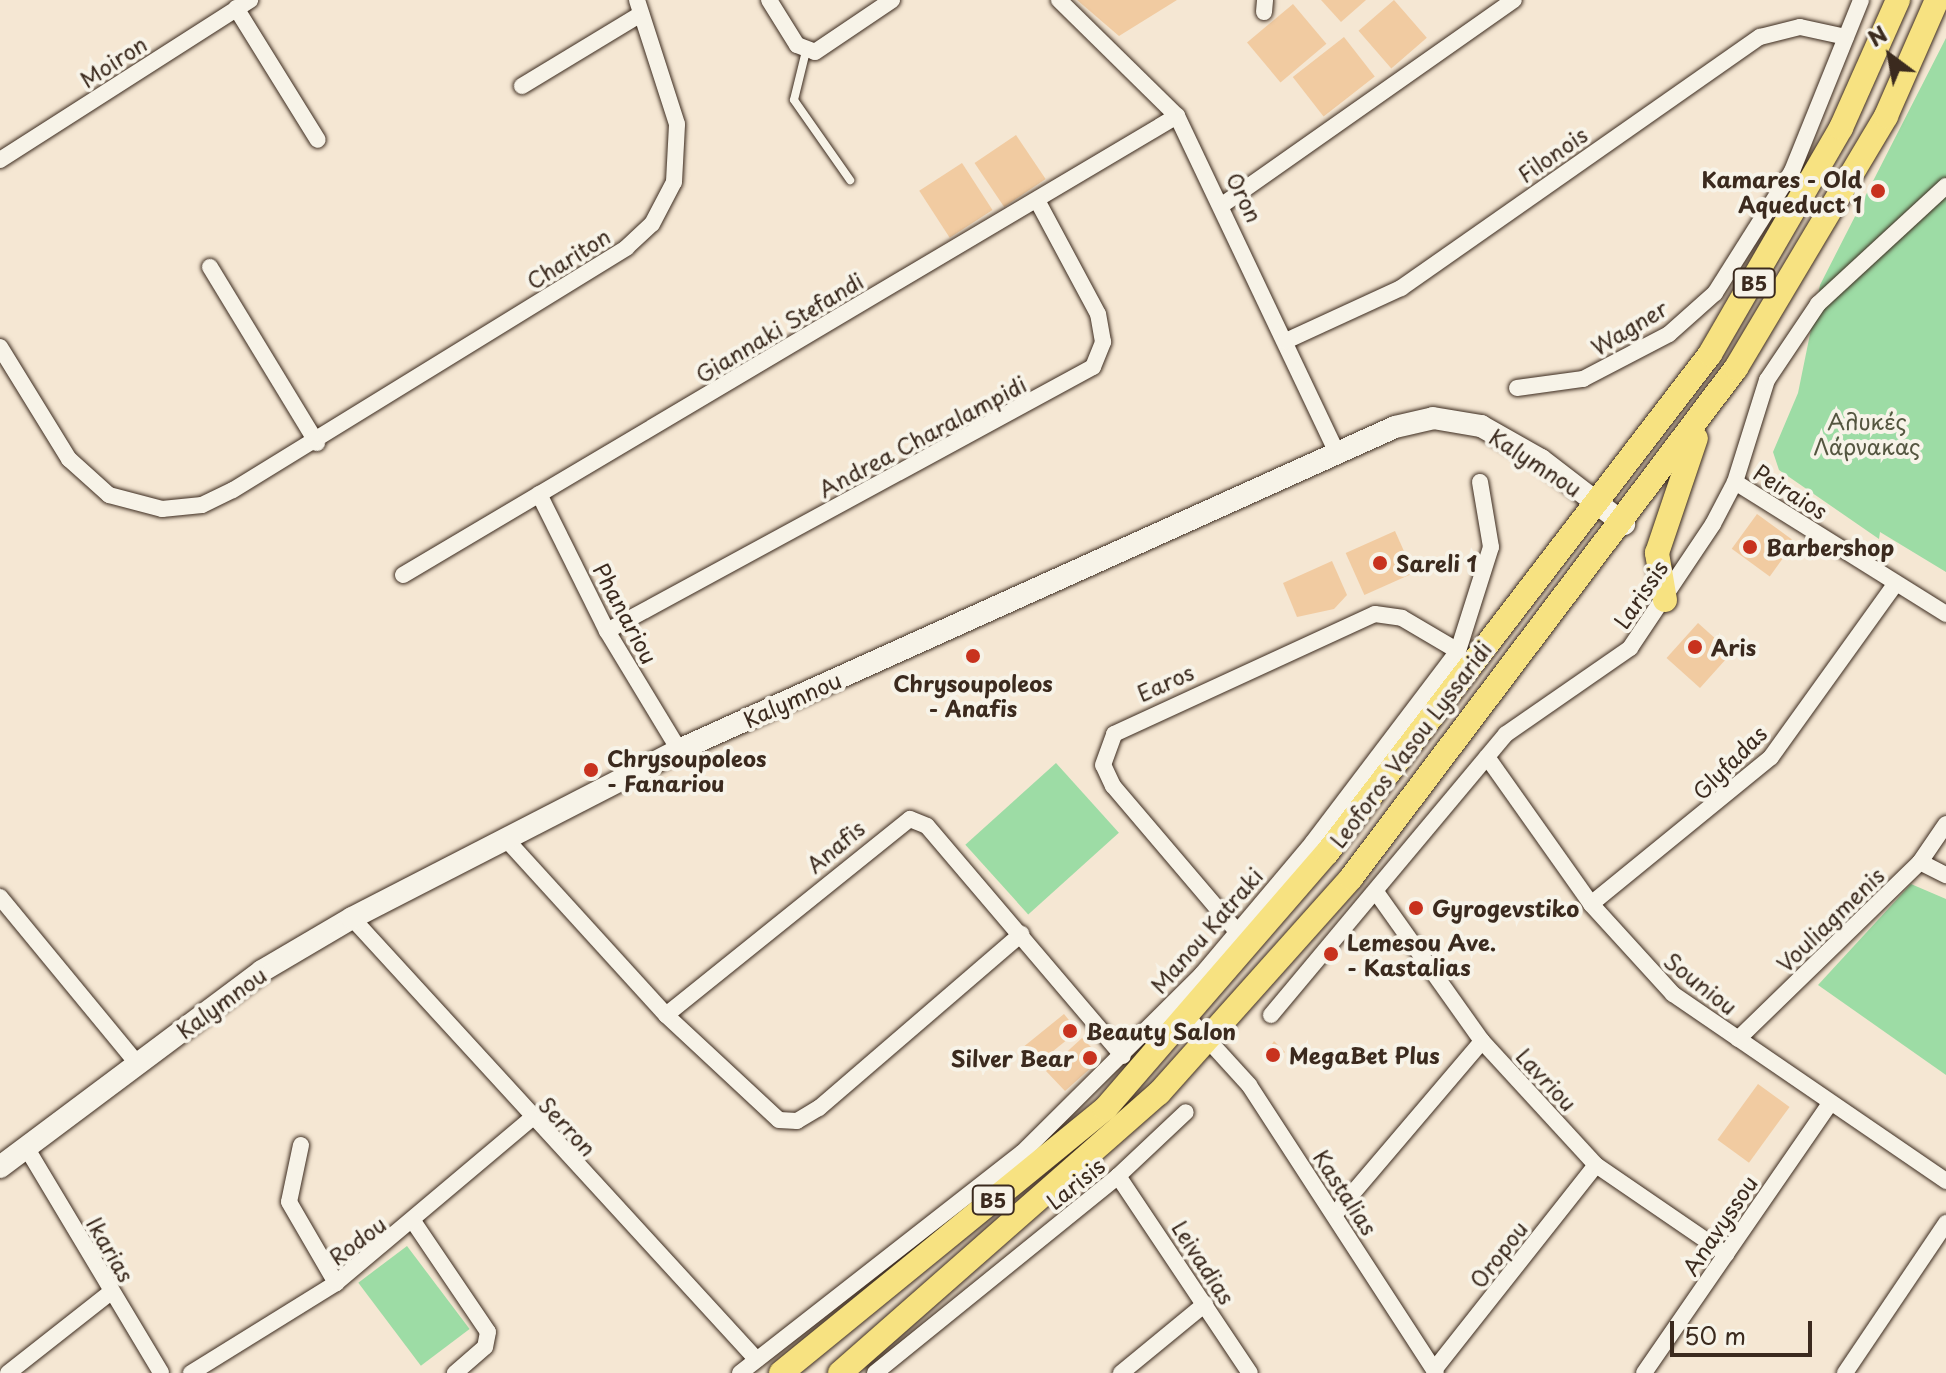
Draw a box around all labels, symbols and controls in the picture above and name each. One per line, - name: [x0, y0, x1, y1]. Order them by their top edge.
- north arrow: [1850, 16, 1930, 96]
- text: N: [1861, 17, 1893, 54]
- street label: Moiron: [75, 30, 151, 92]
- street label: Filonois: [1512, 121, 1592, 187]
- place label: Kamares - Old Aqueduct 1: [1700, 165, 1862, 216]
- street label: Oron: [1222, 168, 1268, 226]
- marker: Kamares - Old Aqueduct 1: [1869, 182, 1887, 200]
- street label: Chariton: [521, 222, 615, 294]
- street label: Giannaki Stefandi: [690, 266, 868, 388]
- road number: B5: [1732, 267, 1776, 299]
- street label: Wagner: [1586, 294, 1672, 360]
- street label: Andrea Charalampidi: [813, 370, 1031, 502]
- park label: Αλυκές Λάρνακας: [1814, 407, 1920, 458]
- street label: Kalymnou: [1485, 423, 1587, 501]
- street label: Peiraios: [1749, 458, 1833, 524]
- place label: Barbershop: [1766, 534, 1894, 560]
- marker: Barbershop: [1741, 538, 1759, 556]
- place label: Sareli 1: [1396, 550, 1477, 576]
- marker: Sareli 1: [1371, 554, 1389, 572]
- street label: Larissis: [1608, 555, 1672, 633]
- street label: Phanariou: [589, 558, 663, 668]
- place label: Aris: [1711, 634, 1756, 660]
- street label: Leoforos Vasou Lyssaridi: [1323, 635, 1497, 853]
- marker: Aris: [1686, 638, 1704, 656]
- marker: Chrysoupoleos - Anafis: [964, 647, 982, 665]
- street label: Earos: [1133, 658, 1197, 706]
- street label: Kalymnou: [739, 666, 845, 732]
- place label: Chrysoupoleos - Anafis: [893, 669, 1053, 720]
- street label: Glyfadas: [1687, 720, 1771, 804]
- place label: Chrysoupoleos - Fanariou: [607, 744, 766, 796]
- marker: Chrysoupoleos - Fanariou: [582, 761, 600, 779]
- street label: Anafis: [801, 814, 869, 878]
- street label: Manou Katraki: [1144, 861, 1268, 999]
- street label: Vouliagmenis: [1771, 861, 1889, 977]
- place label: Gyrogevstiko: [1432, 895, 1579, 921]
- marker: Gyrogevstiko: [1407, 899, 1425, 917]
- place label: Lemesou Ave. - Kastalias: [1347, 928, 1494, 980]
- marker: Lemesou Ave. - Kastalias: [1322, 945, 1340, 963]
- street label: Souniou: [1659, 946, 1743, 1020]
- street label: Kalymnou: [171, 961, 271, 1043]
- place label: Beauty Salon: [1086, 1018, 1237, 1044]
- marker: Beauty Salon: [1061, 1022, 1079, 1040]
- place label: MegaBet Plus: [1289, 1042, 1440, 1068]
- street label: Lavriou: [1511, 1042, 1583, 1116]
- place label: Silver Bear: [950, 1045, 1074, 1071]
- marker: MegaBet Plus: [1264, 1046, 1282, 1064]
- marker: Silver Bear: [1081, 1049, 1099, 1067]
- street label: Serron: [534, 1091, 602, 1161]
- street label: Kastalias: [1309, 1144, 1383, 1240]
- street label: Larisis: [1041, 1152, 1109, 1214]
- street label: Anavyssou: [1676, 1170, 1762, 1280]
- road number: B5: [971, 1184, 1015, 1216]
- street label: Rodou: [323, 1210, 391, 1270]
- street label: Ikarias: [82, 1212, 140, 1286]
- street label: Leivadias: [1167, 1215, 1241, 1309]
- street label: Oropou: [1464, 1215, 1532, 1293]
- scale bar: [1674, 1305, 1816, 1355]
- text: 50 m: [1684, 1317, 1746, 1353]

